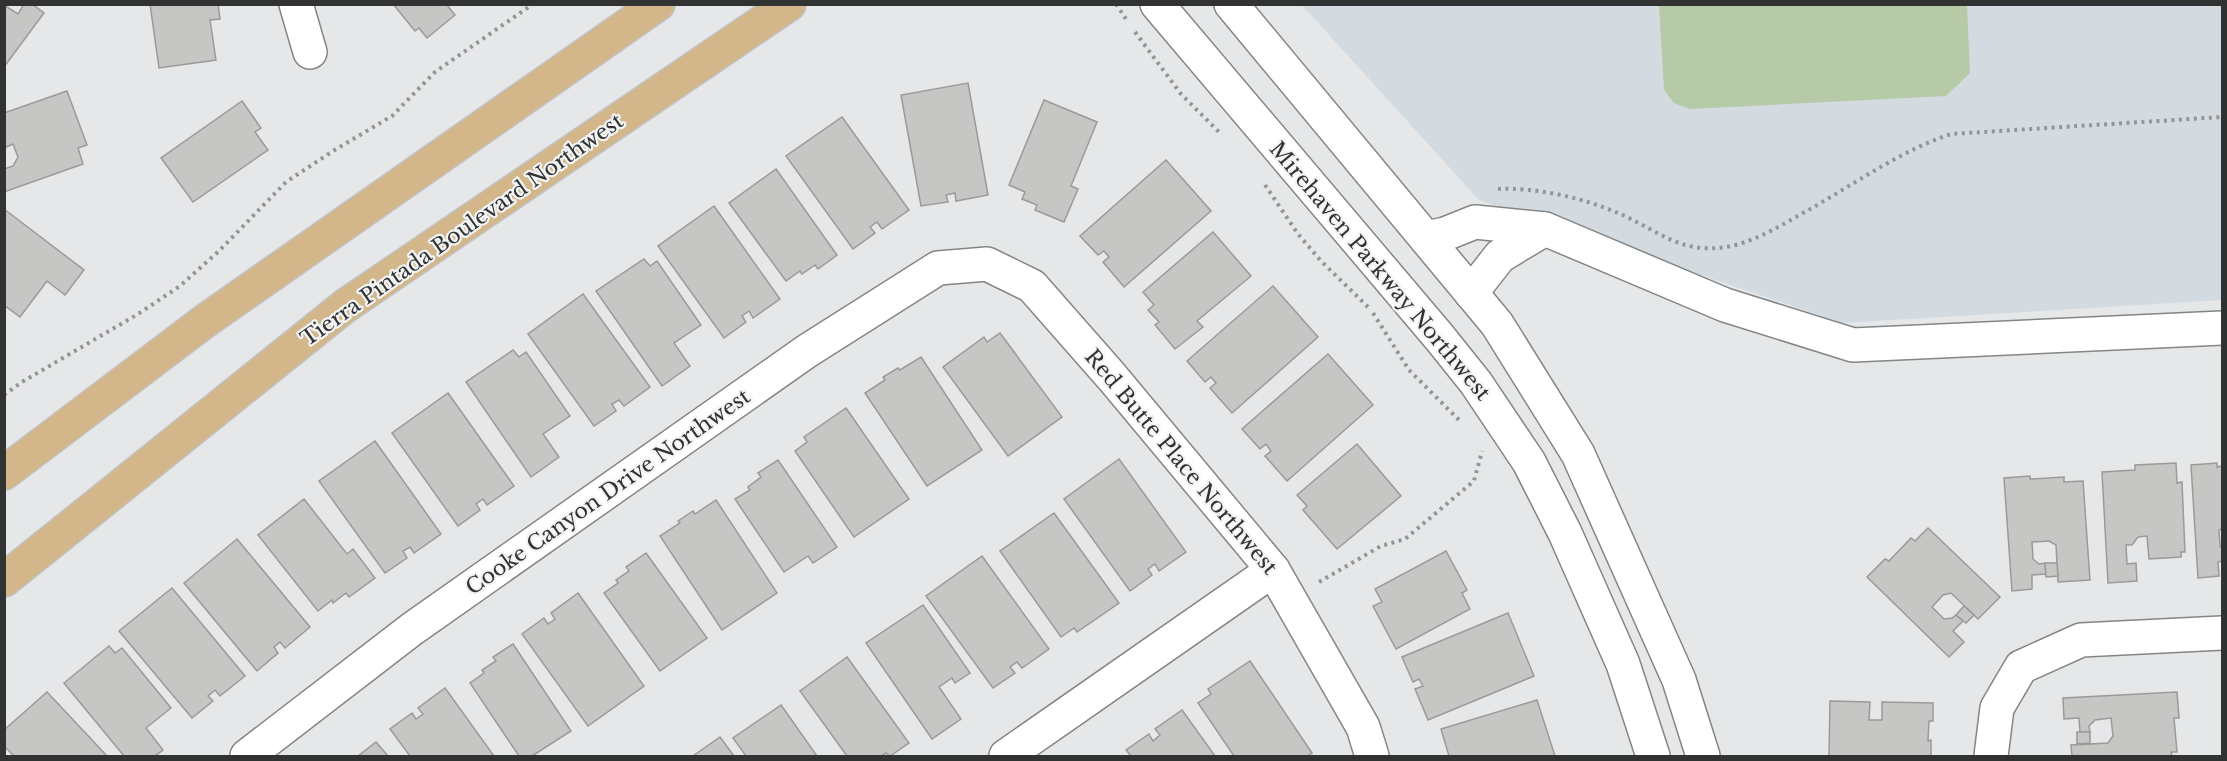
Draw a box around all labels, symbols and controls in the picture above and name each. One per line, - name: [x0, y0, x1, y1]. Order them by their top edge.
- street label: Tierra Pintada Boulevard Northwest: [296, 108, 628, 352]
- street label: Mirehaven Parkway Northwest: [1264, 136, 1496, 406]
- street label: Red Butte Place Northwest: [1079, 344, 1283, 580]
- street label: Cooke Canyon Drive Northwest: [461, 383, 755, 601]

